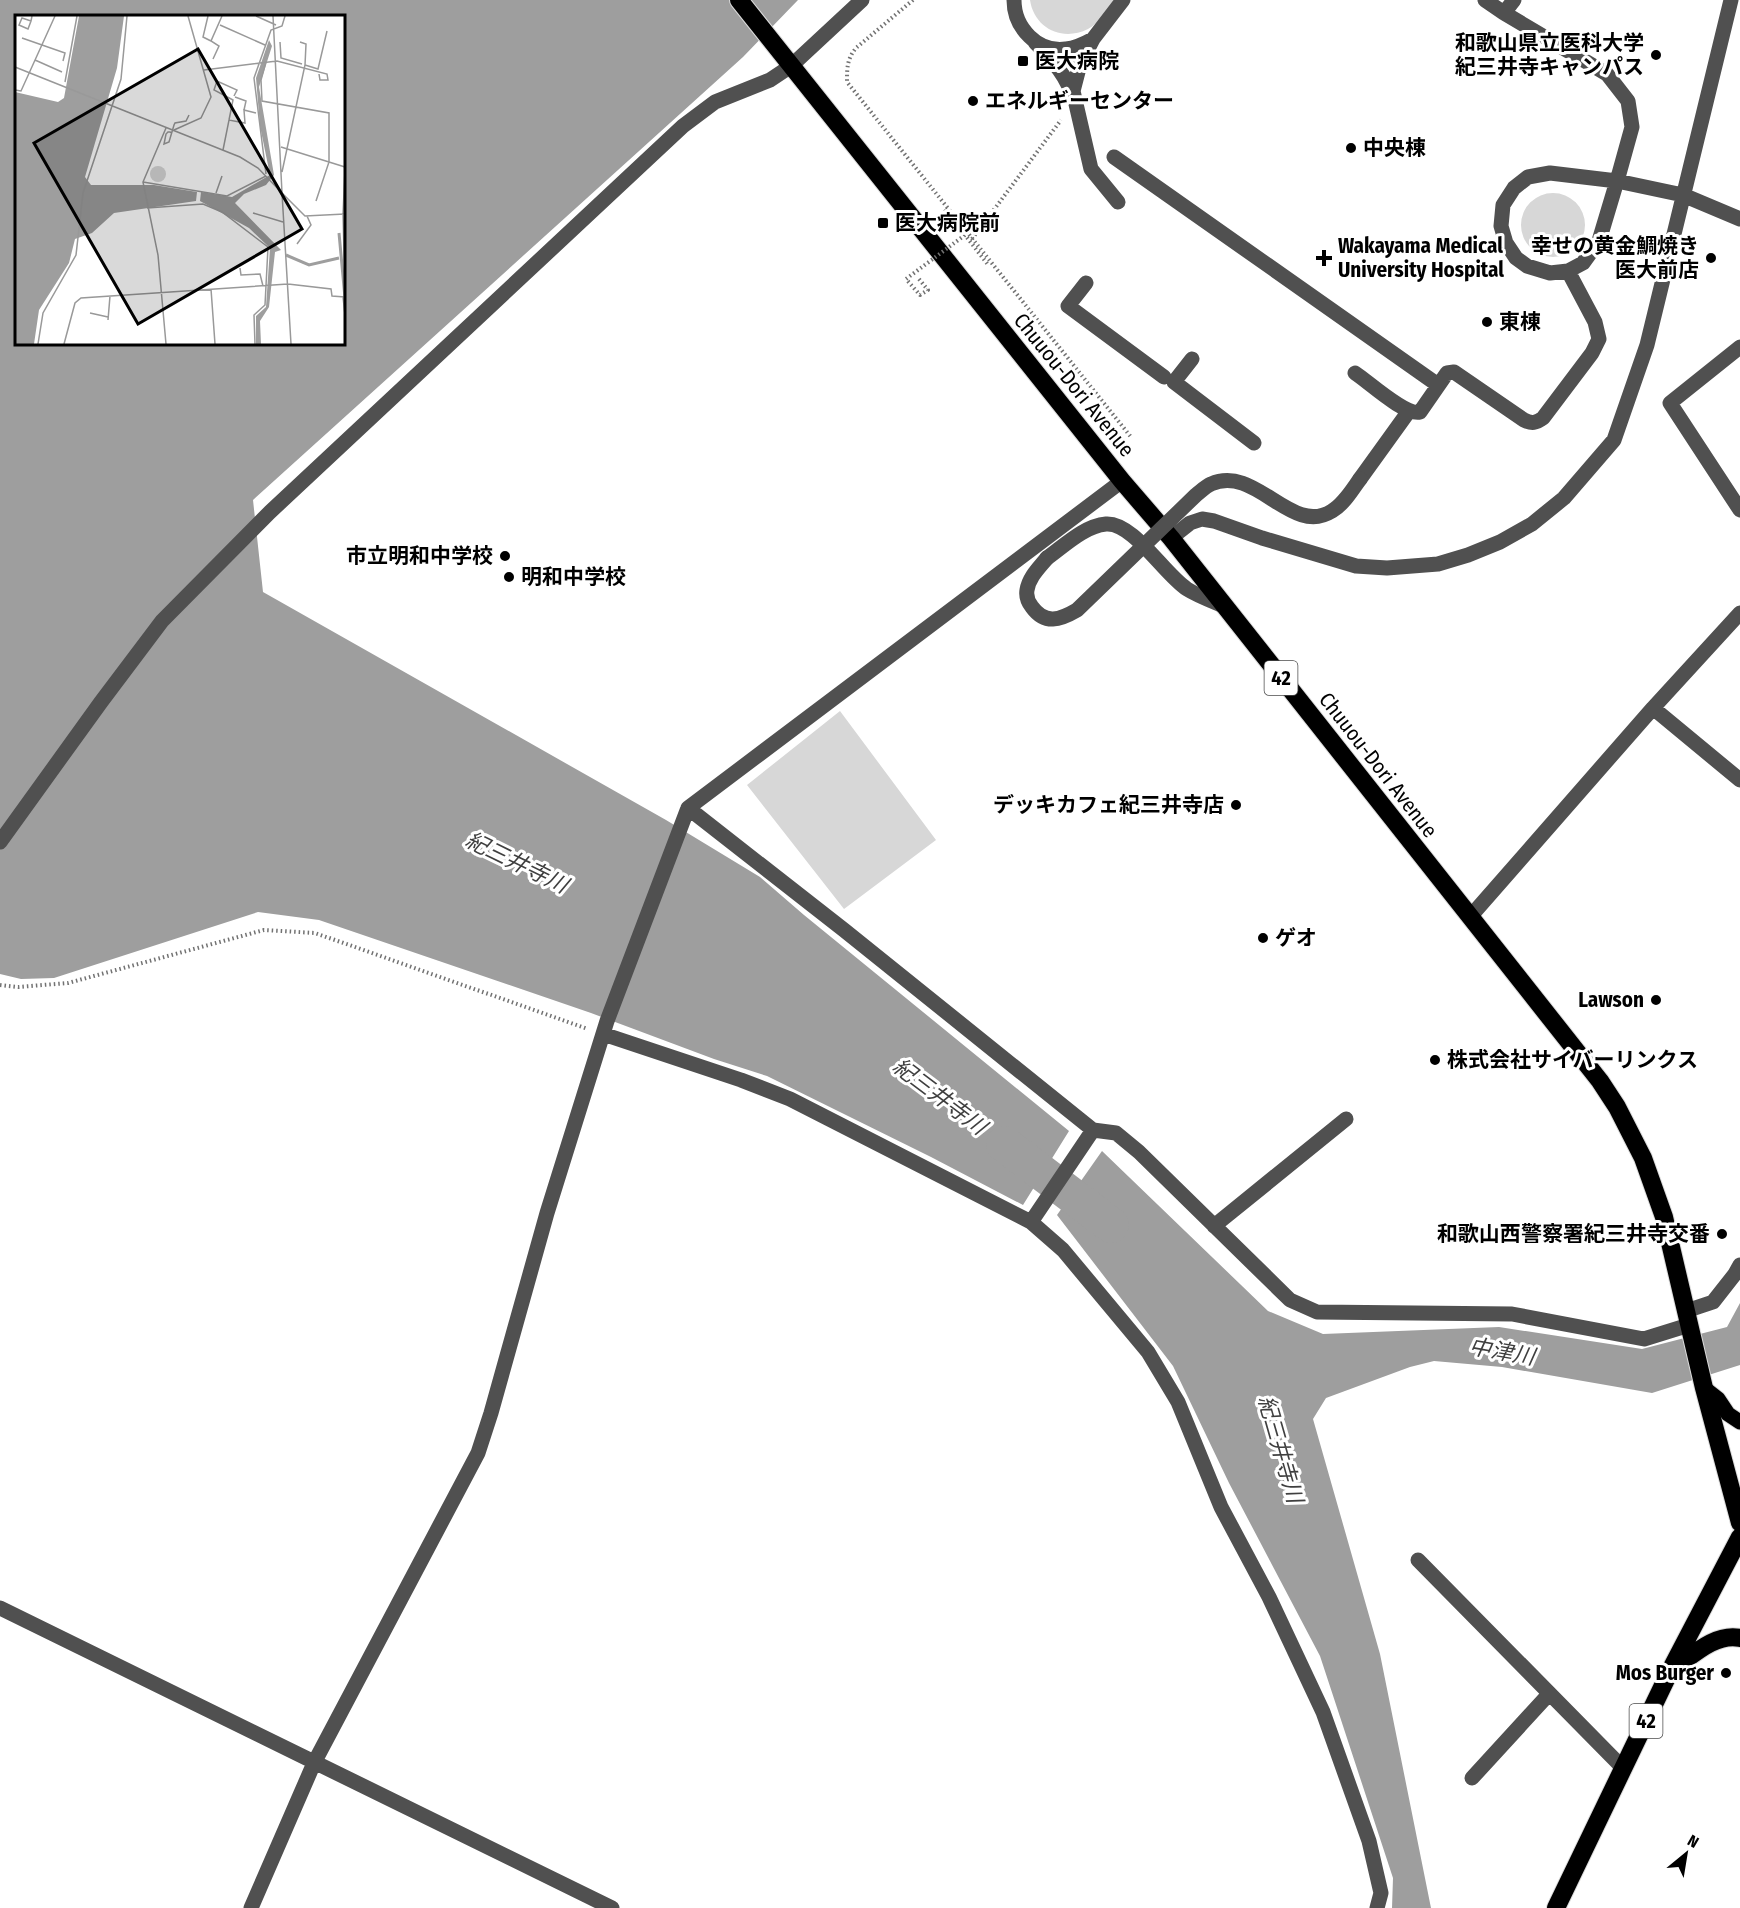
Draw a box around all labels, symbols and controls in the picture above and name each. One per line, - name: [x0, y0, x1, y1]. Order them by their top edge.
- inset map: [15, 15, 345, 345]
- place label: 和歌山県立医科大学 紀三井寺キャンパス: [1455, 30, 1644, 80]
- place label: 医大病院: [1035, 48, 1119, 74]
- marker: 和歌山県立医科大学 紀三井寺キャンパス: [1649, 48, 1663, 62]
- marker: 医大病院: [1016, 54, 1030, 68]
- place label: エネルギーセンター: [985, 88, 1174, 114]
- marker: エネルギーセンター: [966, 94, 980, 108]
- place label: 中央棟: [1363, 135, 1426, 161]
- marker: 中央棟: [1344, 141, 1358, 155]
- place label: 医大病院前: [895, 210, 1000, 236]
- marker: 医大病院前: [876, 216, 890, 230]
- place label: Wakayama Medical University Hospital: [1338, 233, 1504, 283]
- place label: 幸せの黄金鯛焼き 医大前店: [1531, 233, 1699, 283]
- marker: Wakayama Medical University Hospital: [1315, 249, 1333, 267]
- marker: 幸せの黄金鯛焼き 医大前店: [1704, 251, 1718, 265]
- street label: Chuuou-Dori Avenue: [1008, 308, 1140, 462]
- place label: 東棟: [1499, 309, 1541, 335]
- marker: 東棟: [1480, 315, 1494, 329]
- place label: 市立明和中学校: [346, 543, 493, 569]
- marker: 市立明和中学校: [498, 549, 512, 563]
- place label: 明和中学校: [521, 564, 626, 590]
- marker: 明和中学校: [502, 570, 516, 584]
- road number: 42: [1264, 661, 1298, 695]
- street label: Chuuou-Dori Avenue: [1313, 687, 1443, 843]
- place label: デッキカフェ紀三井寺店: [993, 792, 1224, 818]
- marker: デッキカフェ紀三井寺店: [1229, 798, 1243, 812]
- water label: 紀三井寺川: [461, 826, 574, 900]
- place label: ゲオ: [1275, 925, 1317, 951]
- marker: ゲオ: [1256, 931, 1270, 945]
- place label: Lawson: [1578, 987, 1644, 1013]
- marker: Lawson: [1649, 993, 1663, 1007]
- place label: 株式会社サイバーリンクス: [1447, 1047, 1698, 1073]
- water label: 紀三井寺川: [888, 1053, 993, 1141]
- marker: 株式会社サイバーリンクス: [1428, 1053, 1442, 1067]
- place label: 和歌山西警察署紀三井寺交番: [1437, 1221, 1710, 1247]
- marker: 和歌山西警察署紀三井寺交番: [1715, 1227, 1729, 1241]
- water label: 中津川: [1467, 1332, 1539, 1371]
- water label: 紀三井寺川: [1252, 1393, 1309, 1508]
- place label: Mos Burger: [1616, 1660, 1714, 1686]
- marker: Mos Burger: [1719, 1666, 1733, 1680]
- road number: 42: [1630, 1704, 1662, 1738]
- north arrow: [1656, 1824, 1716, 1884]
- text: N: [1684, 1831, 1702, 1852]

